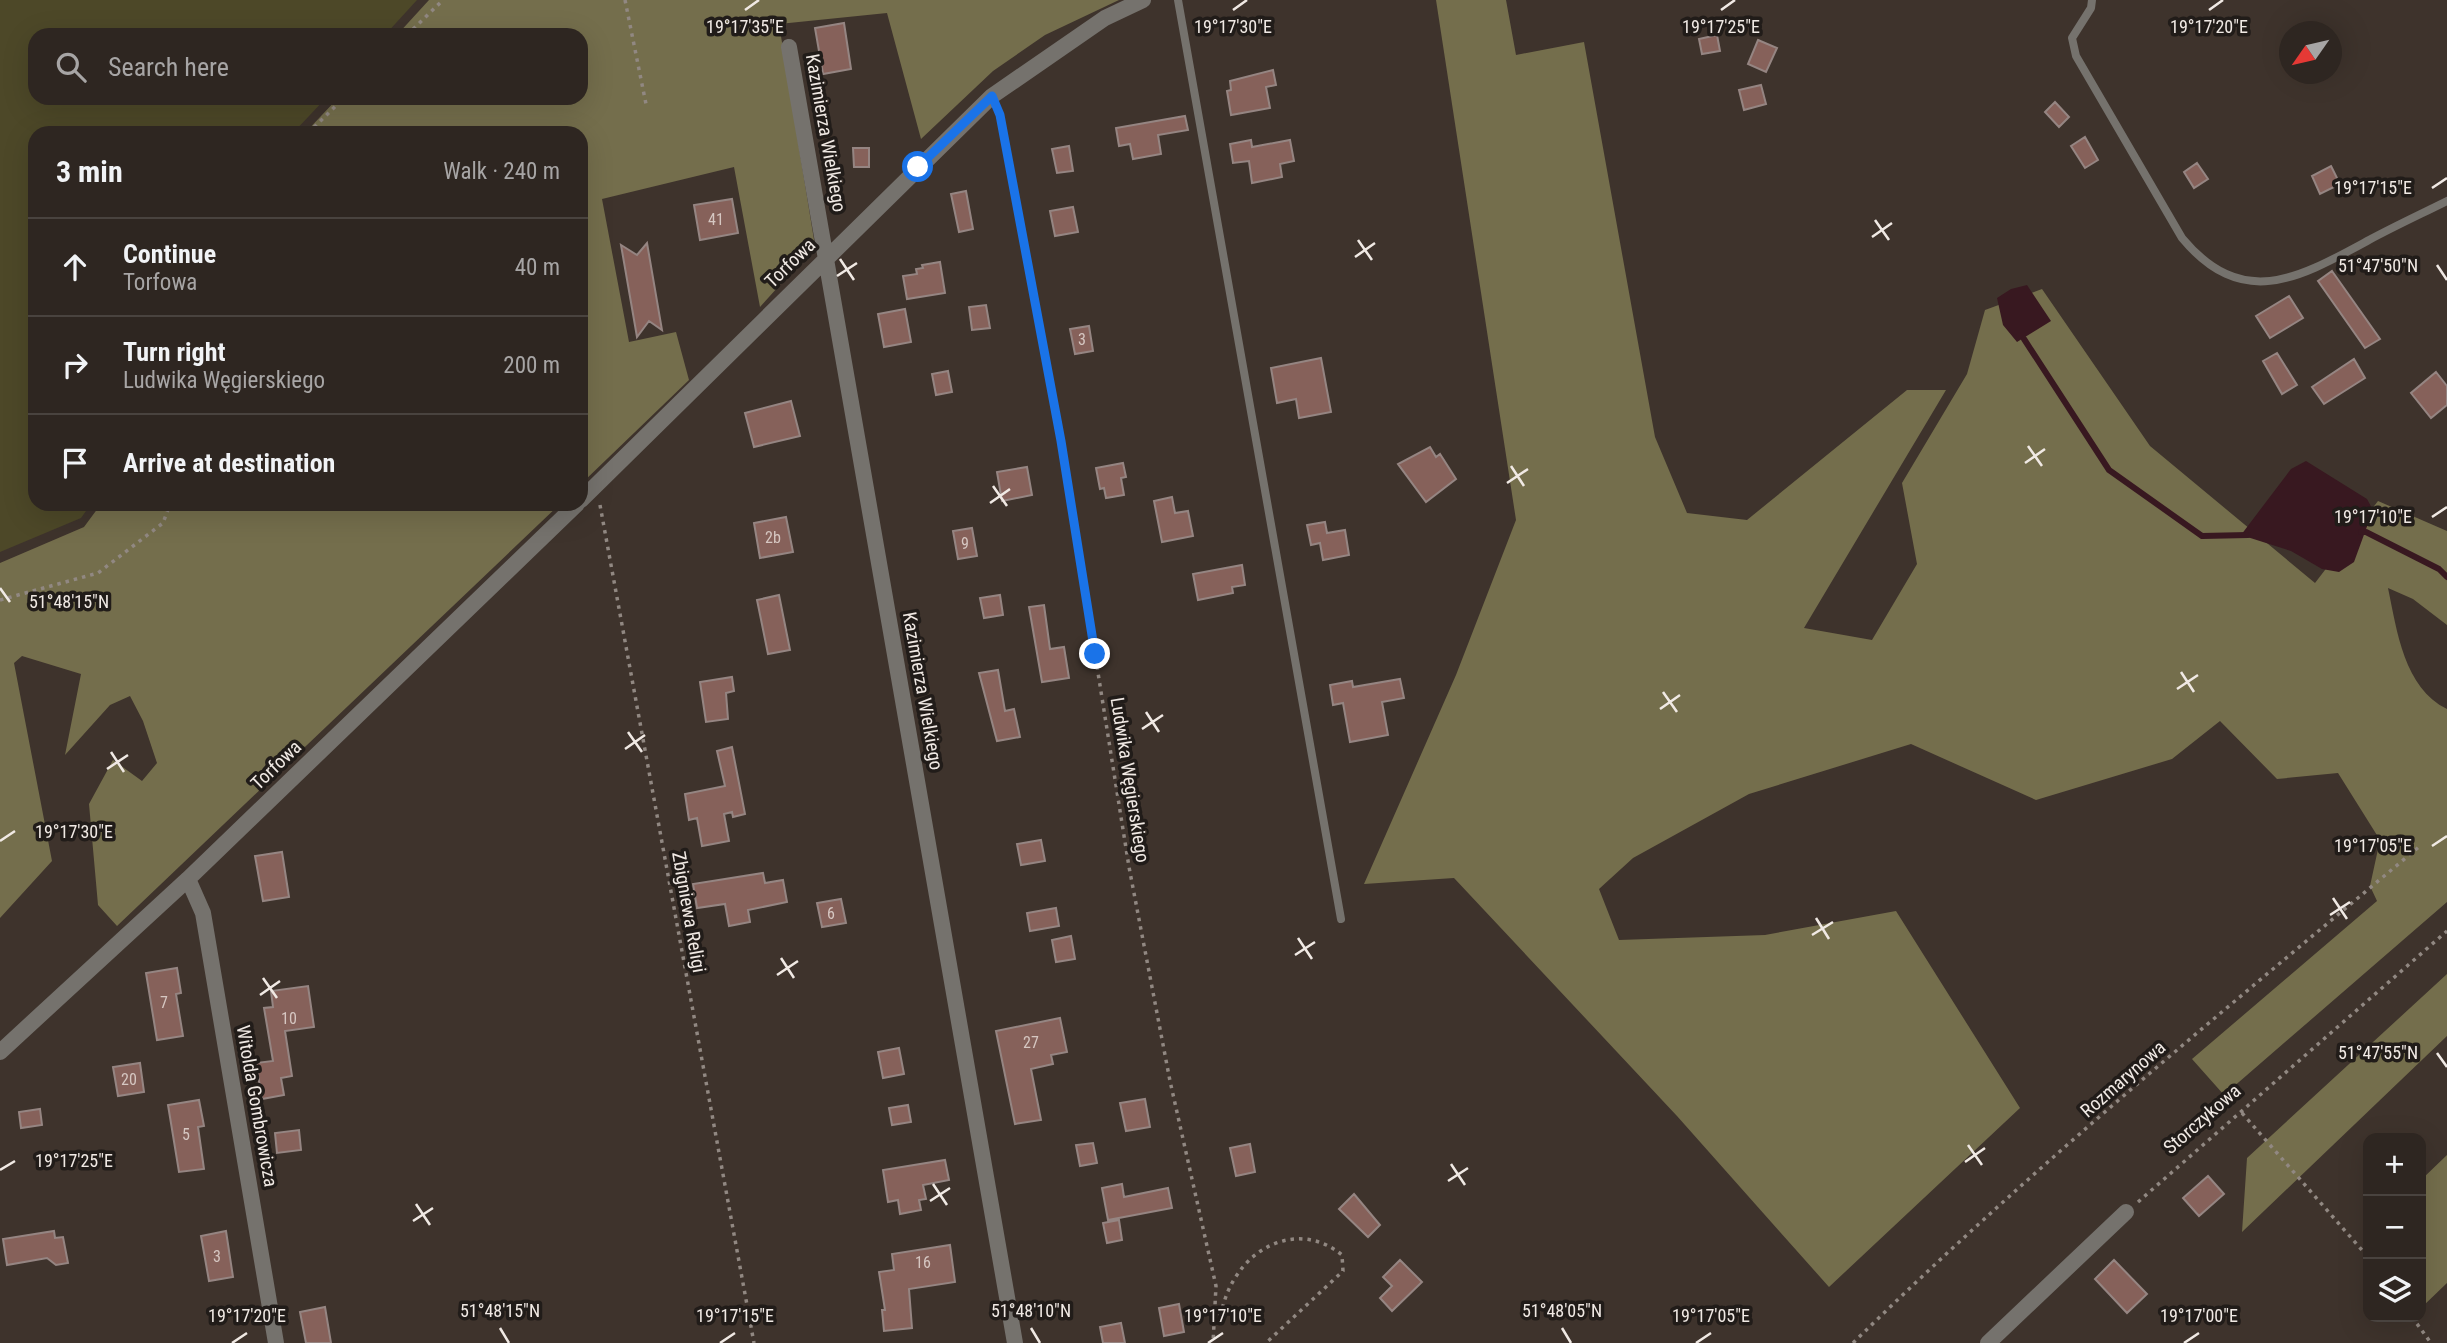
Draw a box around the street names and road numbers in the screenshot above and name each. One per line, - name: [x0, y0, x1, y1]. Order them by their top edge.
- street label: Kazimierza Wielkiego: [801, 52, 851, 214]
- street label: Torfowa: [760, 233, 820, 293]
- street label: Kazimierza Wielkiego: [898, 610, 948, 772]
- street label: Ludwika Węgierskiego: [1106, 696, 1154, 864]
- street label: Torfowa: [246, 735, 306, 795]
- street label: Zbigniewa Religi: [667, 850, 711, 974]
- street label: Witolda Gombrowicza: [231, 1023, 283, 1189]
- street label: Rozmarynowa: [2076, 1036, 2170, 1122]
- street label: Storczykowa: [2159, 1079, 2245, 1159]

